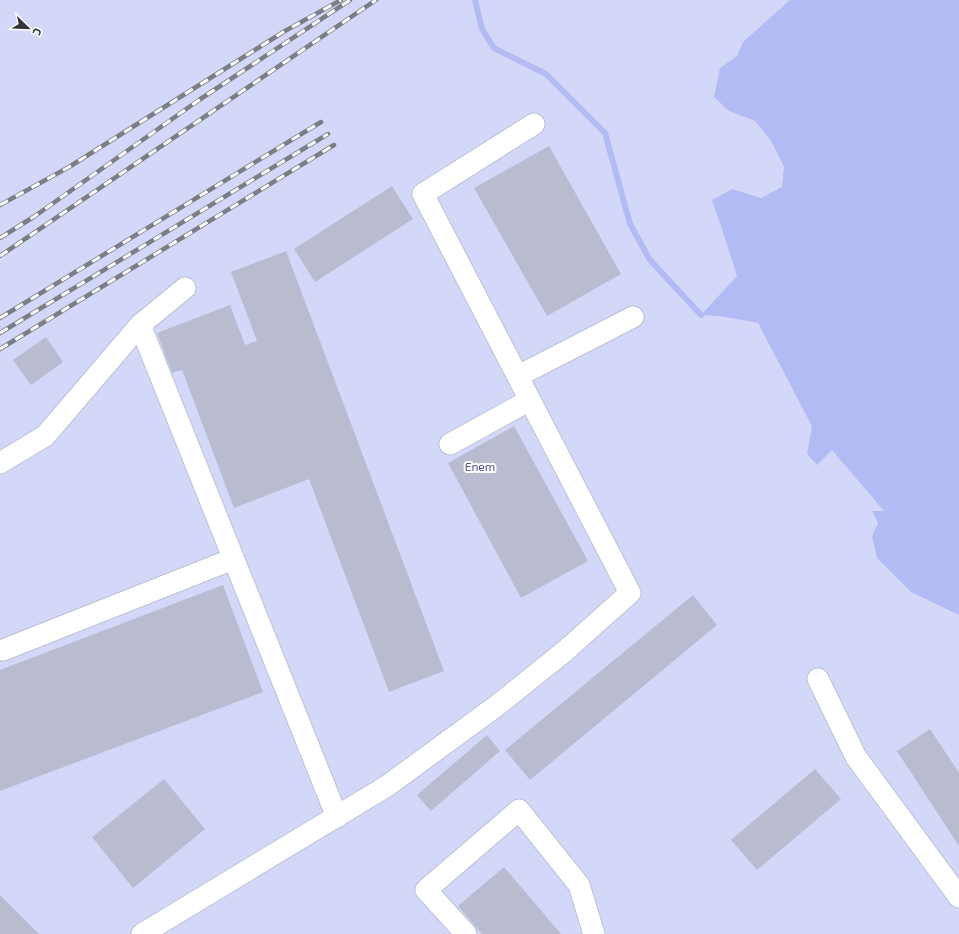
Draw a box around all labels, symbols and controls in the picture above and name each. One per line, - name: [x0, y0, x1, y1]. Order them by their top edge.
- north arrow: [8, 8, 48, 48]
- text: С: [30, 27, 45, 38]
- park label: Enem: [465, 459, 495, 473]

